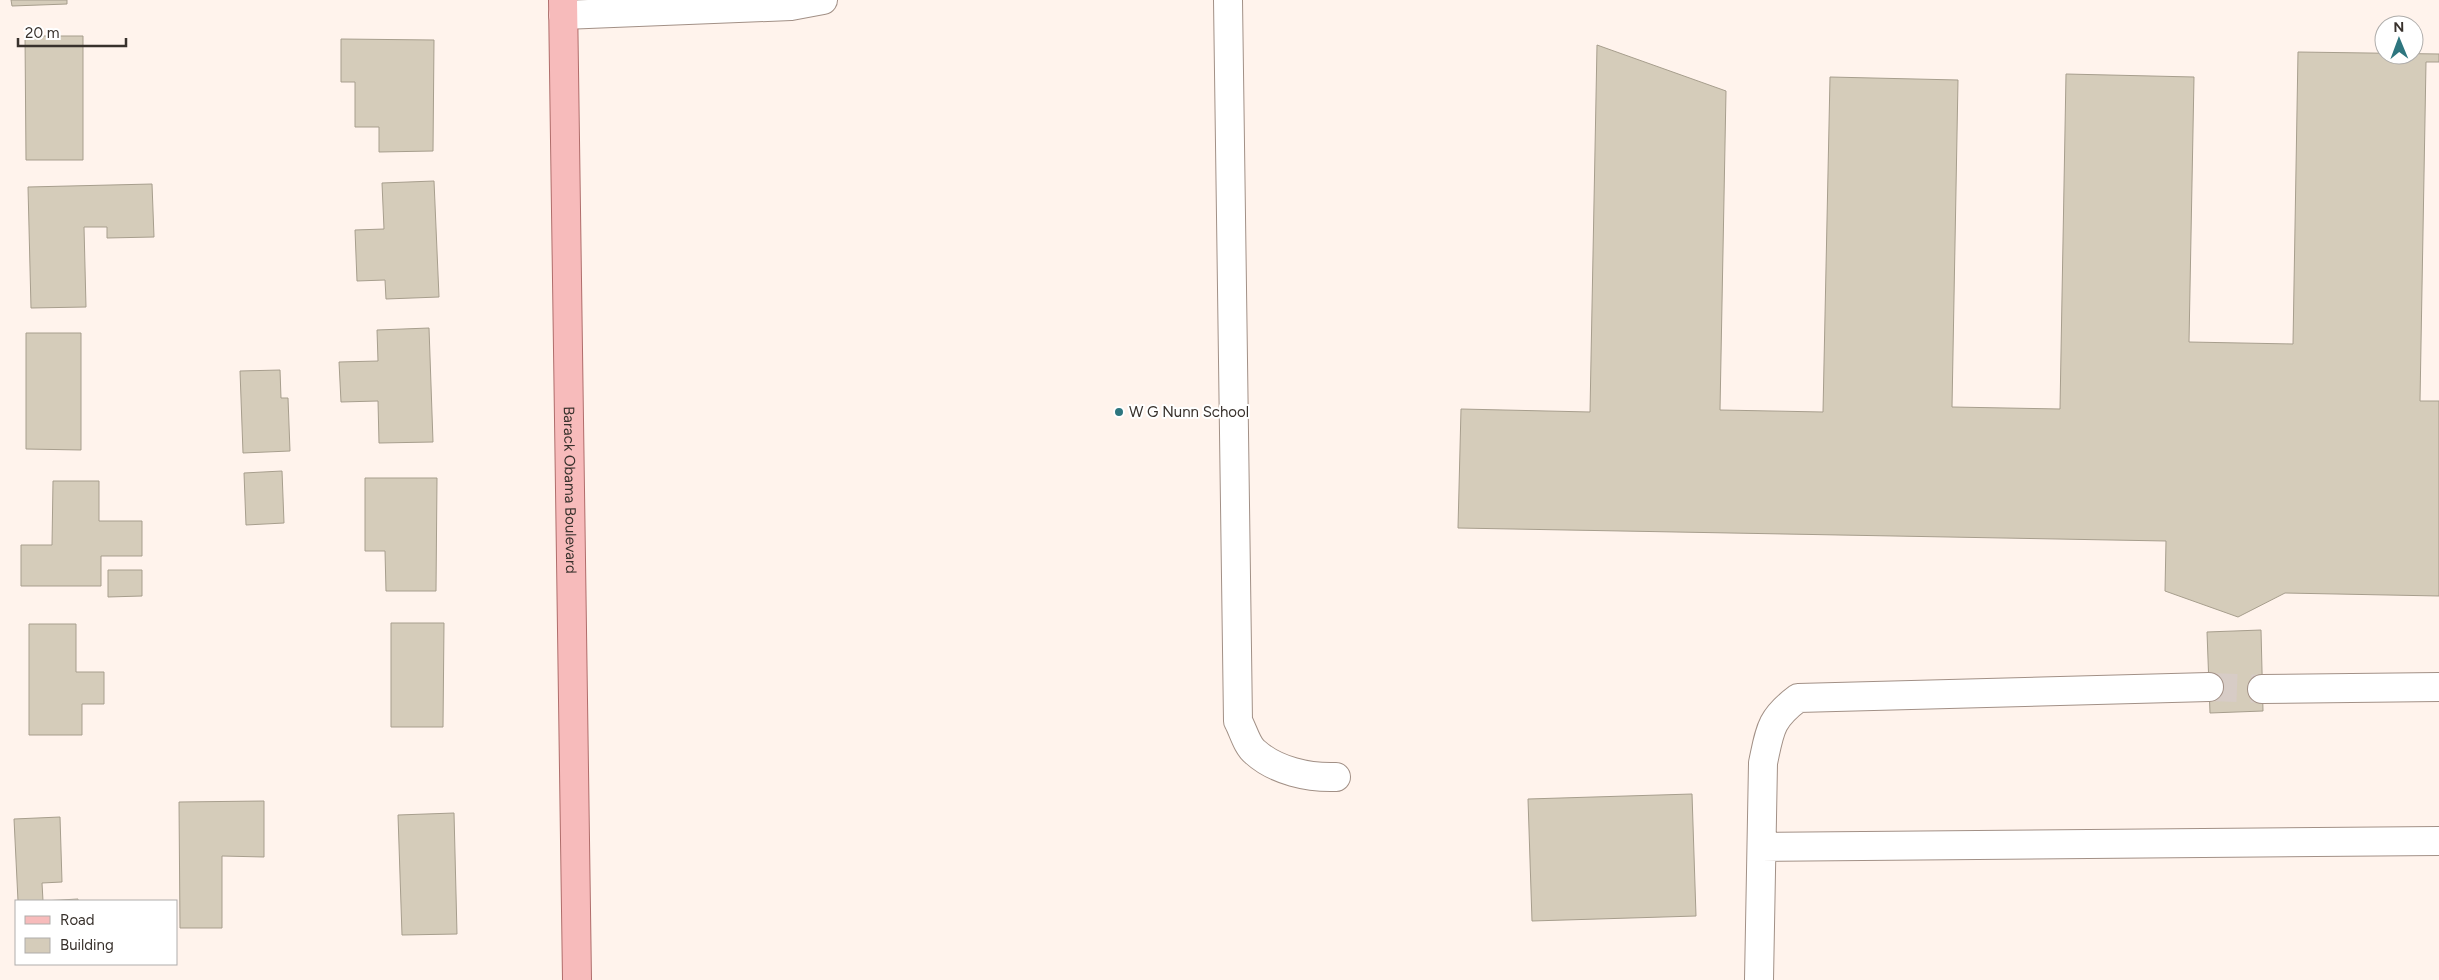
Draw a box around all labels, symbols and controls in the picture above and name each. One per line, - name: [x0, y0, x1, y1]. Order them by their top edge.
- scale bar: [18, 15, 125, 47]
- north arrow: [2374, 15, 2424, 65]
- text: N: [2393, 19, 2404, 36]
- text: 20 m: [25, 24, 59, 42]
- place label: W G Nunn School: [1129, 403, 1249, 421]
- street label: Barack Obama Boulevard: [560, 406, 580, 574]
- marker: W G Nunn School: [1113, 406, 1125, 418]
- legend: [15, 900, 178, 965]
- text: Road: [60, 911, 95, 929]
- text: Building: [60, 936, 114, 954]

